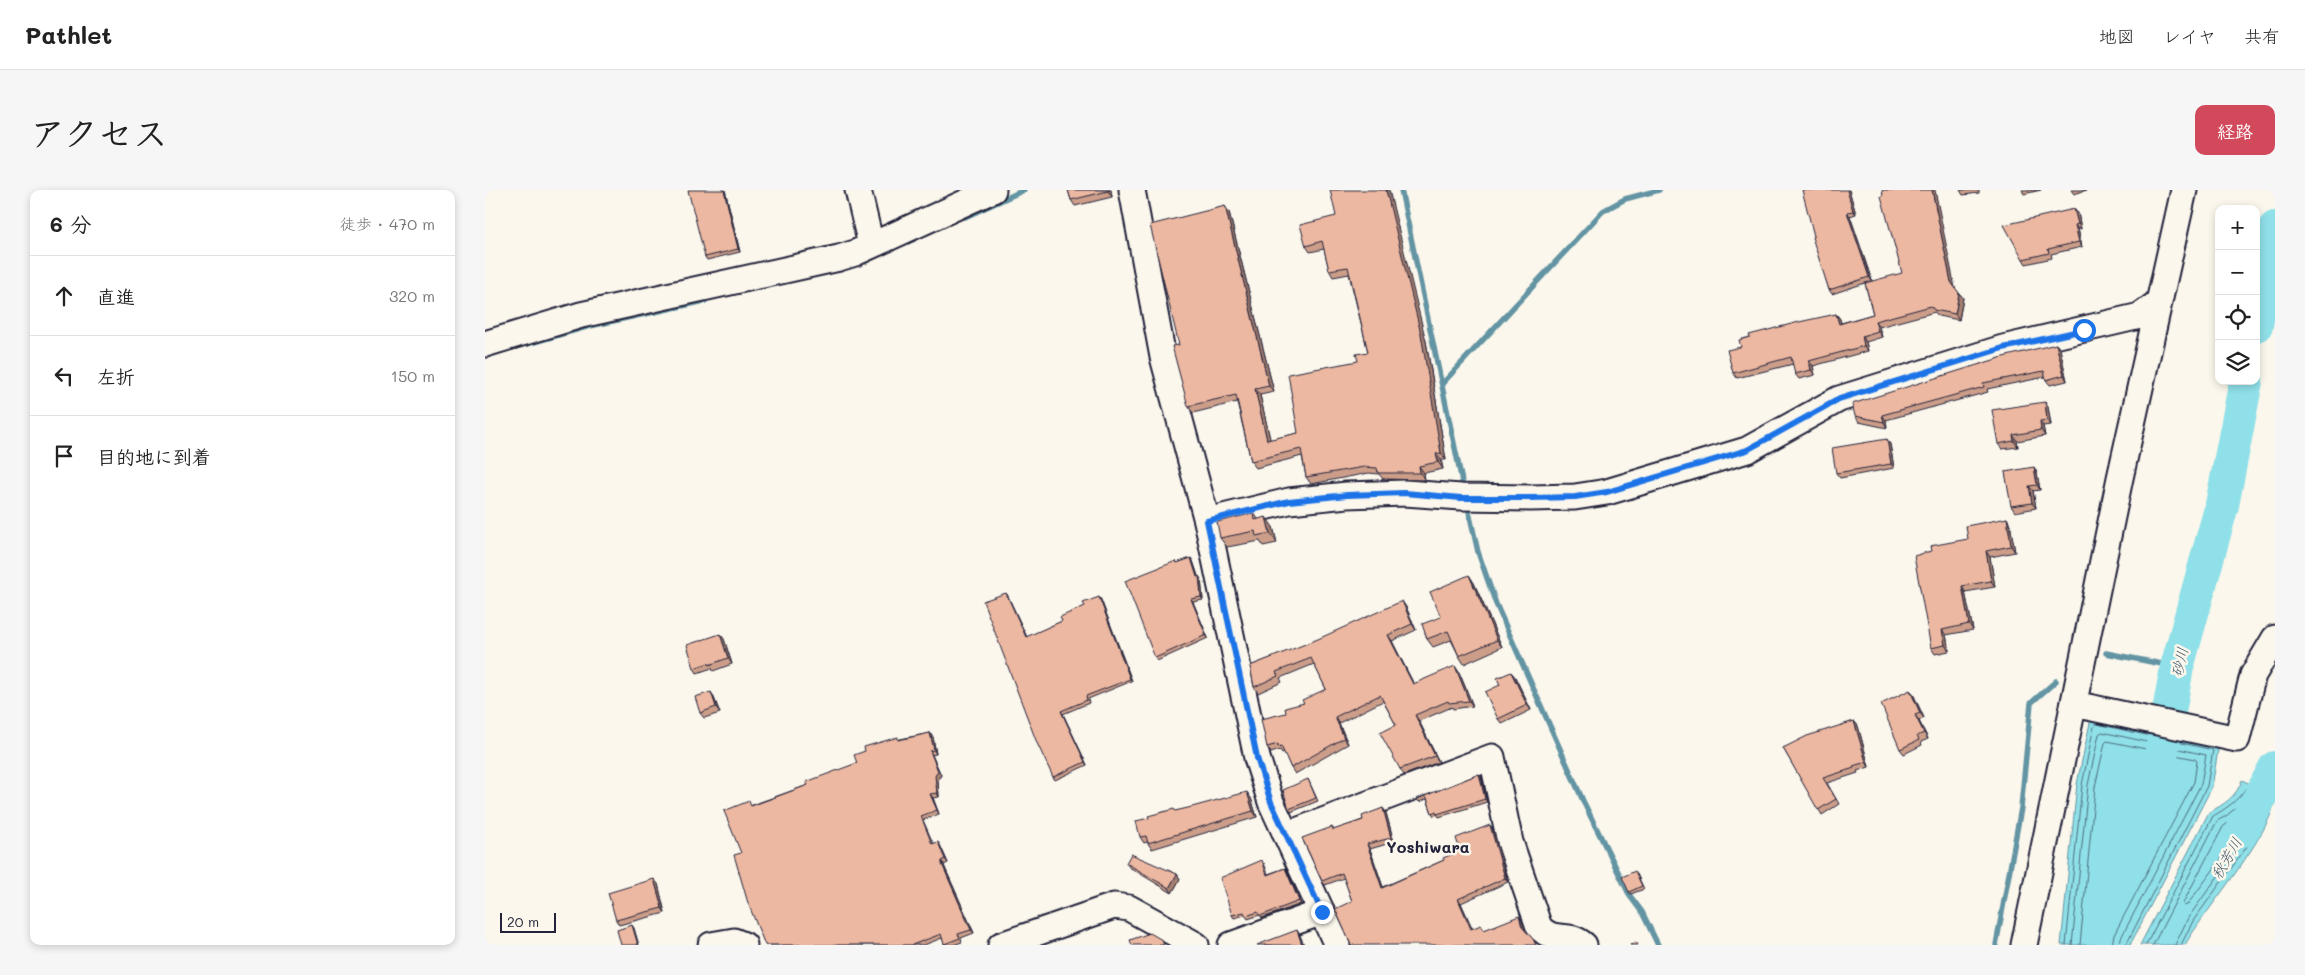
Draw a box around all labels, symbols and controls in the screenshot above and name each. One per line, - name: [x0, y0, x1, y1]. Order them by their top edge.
- text: Pathlet: [25, 19, 112, 50]
- text: 地図: [2099, 24, 2135, 48]
- text: レイヤ: [2163, 24, 2216, 48]
- text: 共有: [2244, 24, 2280, 48]
- button: 経路: [2195, 105, 2275, 155]
- text: アクセス: [30, 109, 168, 155]
- map controls: [2215, 205, 2260, 385]
- button: +: [2215, 205, 2260, 250]
- text: 6 分: [50, 210, 91, 237]
- text: 徒歩 · 470 m: [340, 213, 435, 234]
- button: −: [2215, 250, 2260, 295]
- icon: ahead: [50, 282, 78, 310]
- text: 直進: [97, 284, 135, 309]
- text: 320 m: [389, 285, 435, 306]
- button: locate: [2215, 295, 2260, 340]
- route start: [2073, 319, 2096, 342]
- button: layers: [2215, 340, 2260, 385]
- icon: left: [50, 362, 78, 390]
- text: 左折: [97, 364, 135, 389]
- text: 150 m: [391, 365, 435, 386]
- icon: arrive: [50, 442, 78, 470]
- text: 目的地に到着: [97, 444, 211, 469]
- water label: 砂川: [2166, 645, 2192, 679]
- water label: 秋芳川: [2206, 834, 2246, 882]
- district label: Yoshiwara: [1386, 836, 1470, 857]
- route end: [1311, 901, 1334, 924]
- scale bar: [500, 910, 556, 933]
- text: 20 m: [507, 912, 539, 931]

